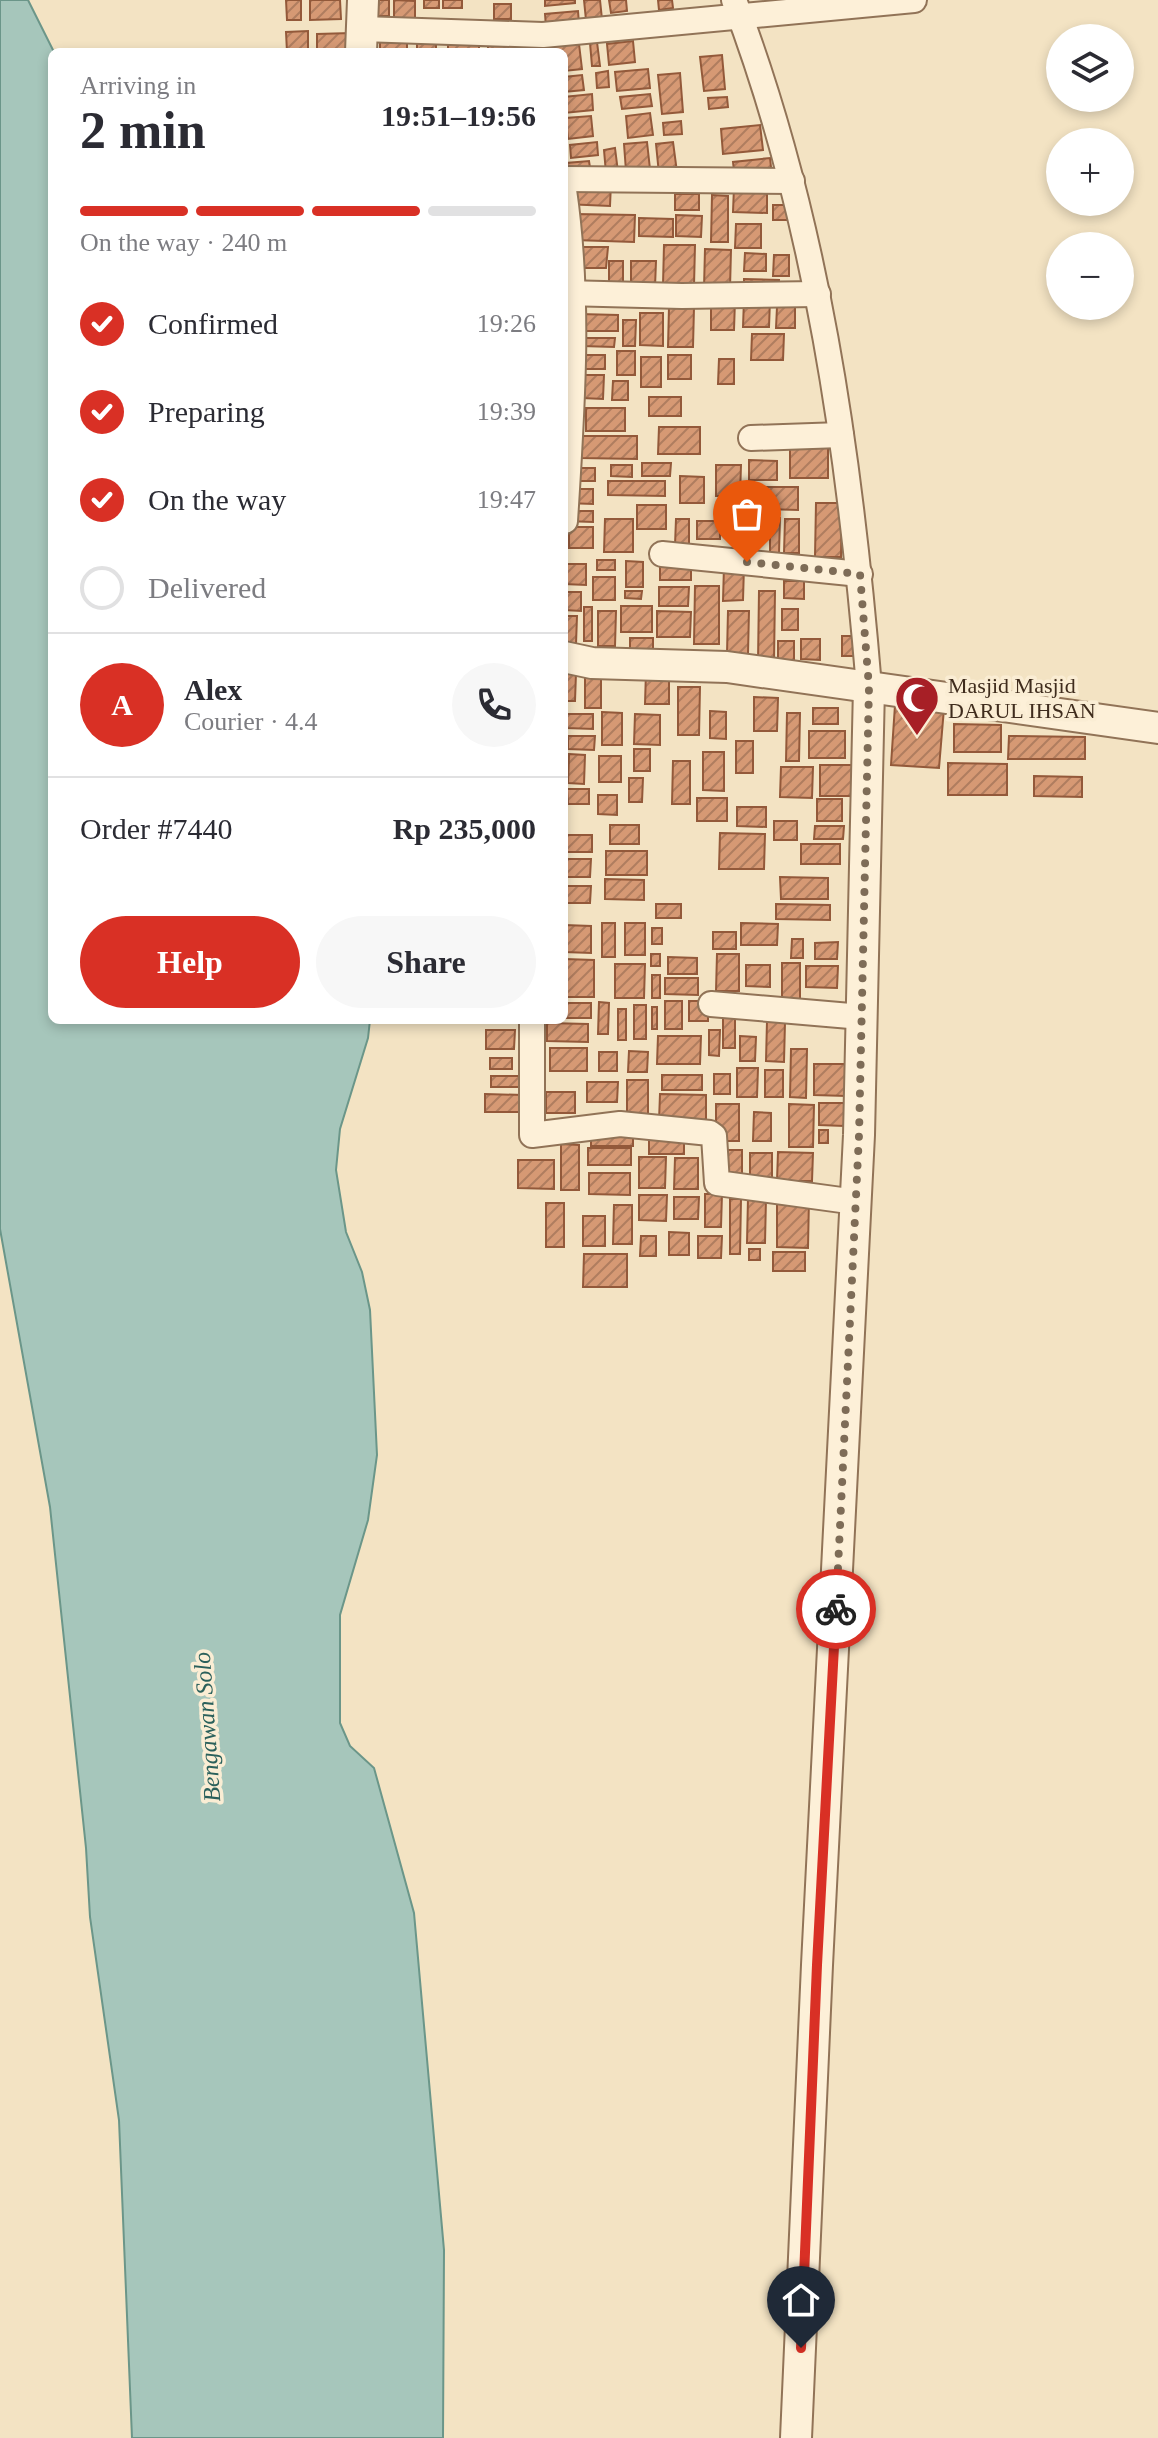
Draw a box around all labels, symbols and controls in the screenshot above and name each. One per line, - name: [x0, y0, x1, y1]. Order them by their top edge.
- map controls: [1046, 24, 1134, 320]
- button: layers: [1046, 24, 1134, 112]
- text: Arriving in: [80, 71, 196, 100]
- text: 19:51–19:56: [381, 99, 536, 132]
- text: 2 min: [80, 102, 206, 159]
- button: +: [1046, 128, 1134, 216]
- text: On the way · 240 m: [80, 228, 287, 257]
- button: −: [1046, 232, 1134, 320]
- icon: check: [80, 302, 124, 346]
- text: Confirmed: [148, 307, 278, 340]
- text: 19:26: [477, 309, 536, 338]
- icon: check: [80, 390, 124, 434]
- text: Preparing: [148, 395, 265, 428]
- text: 19:39: [477, 397, 536, 426]
- icon: check: [80, 478, 124, 522]
- pin: [713, 480, 781, 562]
- text: On the way: [148, 483, 286, 516]
- text: 19:47: [477, 485, 536, 514]
- icon: bag: [725, 492, 769, 536]
- text: Delivered: [148, 571, 266, 604]
- button: phone: [452, 663, 536, 747]
- text: Alex: [184, 673, 242, 706]
- place label: Masjid Masjid DARUL IHSAN: [948, 673, 1096, 723]
- mosque icon: Masjid Masjid DARUL IHSAN: [893, 674, 941, 737]
- text: A: [111, 688, 133, 721]
- text: Courier · 4.4: [184, 707, 318, 736]
- text: Order #7440: [80, 812, 232, 845]
- text: Rp 235,000: [393, 812, 536, 845]
- button: Help: [80, 916, 300, 1008]
- button: Share: [316, 916, 536, 1008]
- courier: [796, 1569, 876, 1649]
- icon: bike: [814, 1587, 858, 1631]
- water label: Bengawan Solo: [189, 1651, 225, 1803]
- pin: [767, 2266, 835, 2348]
- icon: home: [779, 2278, 823, 2322]

